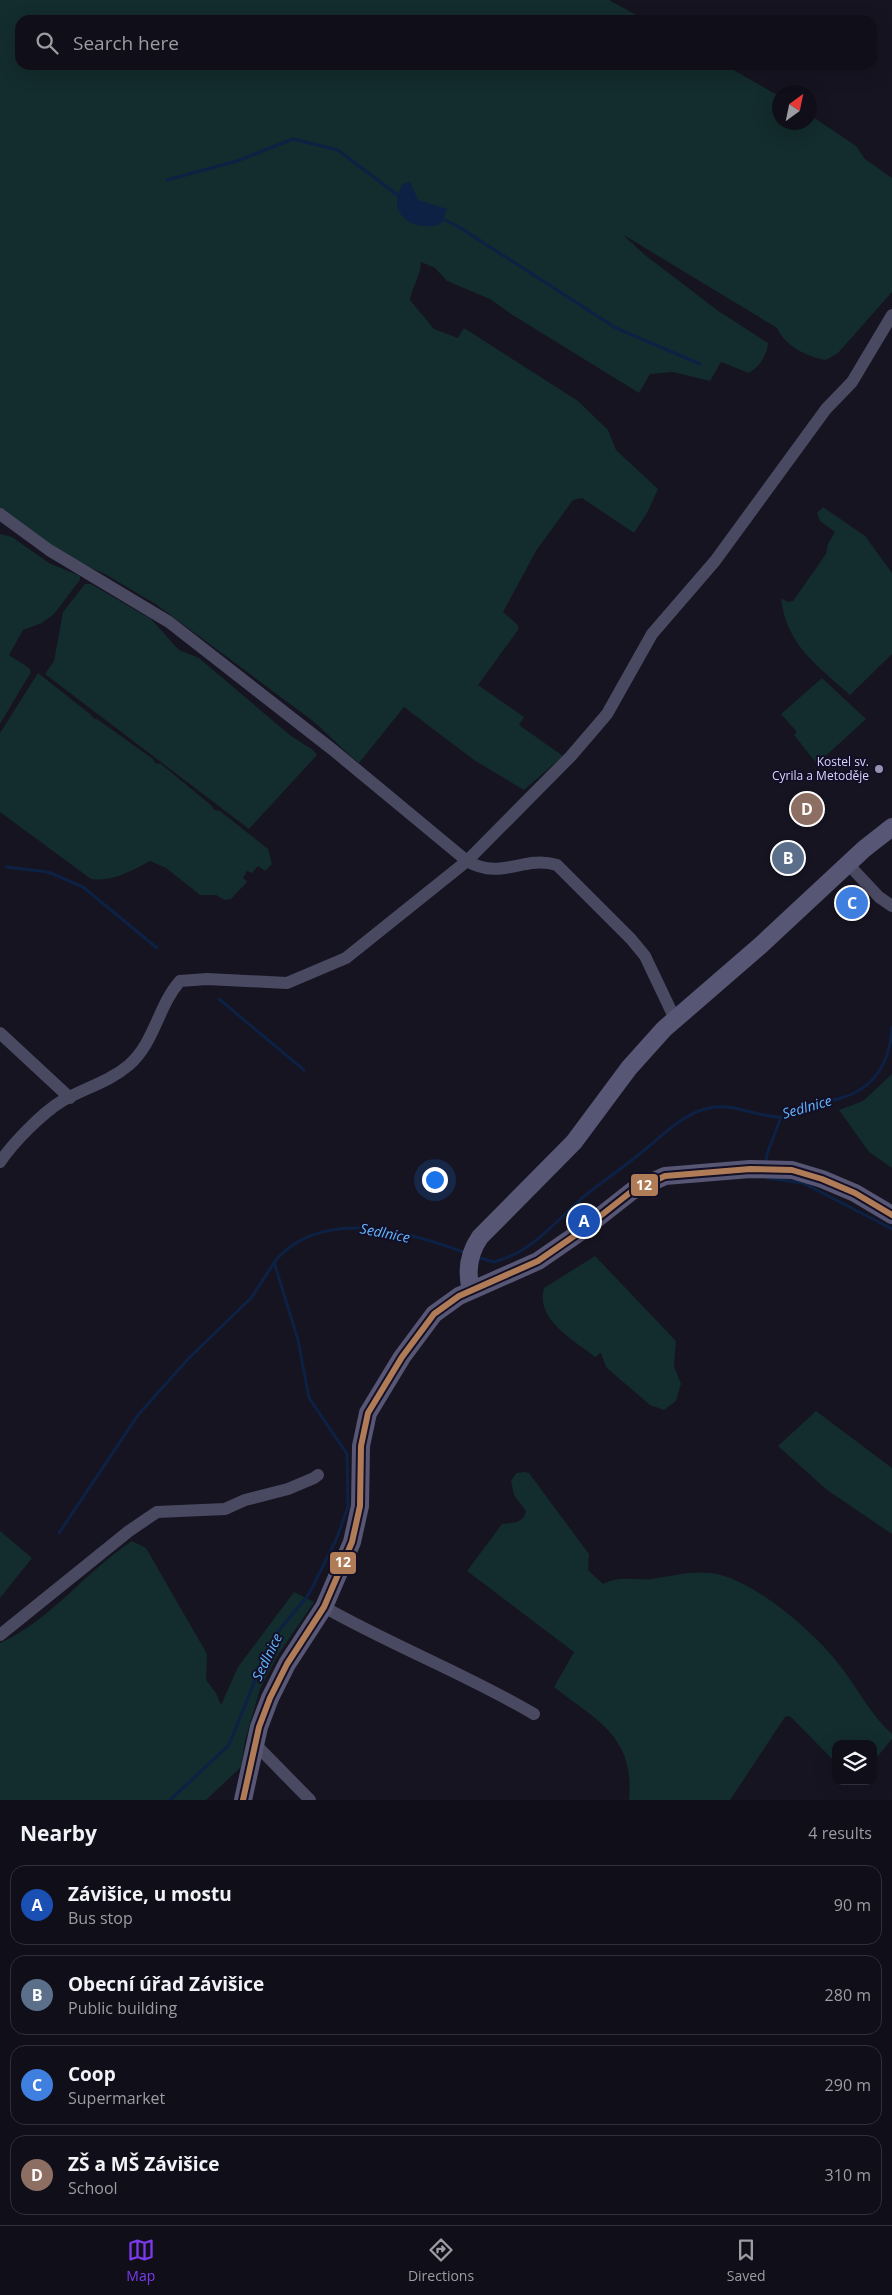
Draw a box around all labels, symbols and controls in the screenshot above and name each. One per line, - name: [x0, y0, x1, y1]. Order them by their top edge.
- search box: [15, 15, 877, 70]
- icon: search: [33, 29, 61, 57]
- text: Search here: [73, 30, 179, 56]
- north arrow: [772, 85, 817, 130]
- place label: Kostel sv. Cyrila a Metoděje: [772, 753, 869, 784]
- marker: Kostel sv. Cyrila a Metoděje: [873, 763, 885, 775]
- pin: D: [791, 790, 823, 828]
- pin: B: [772, 839, 804, 877]
- pin: C: [836, 884, 868, 922]
- water label: Sedlnice: [780, 1090, 834, 1123]
- your location: [422, 1167, 448, 1193]
- line badge: 12: [630, 1173, 659, 1197]
- text: 12: [636, 1175, 652, 1194]
- pin: A: [568, 1202, 600, 1240]
- water label: Sedlnice: [358, 1218, 412, 1247]
- line badge: 12: [329, 1551, 357, 1575]
- text: 12: [335, 1552, 351, 1571]
- water label: Sedlnice: [247, 1630, 286, 1684]
- map controls: [832, 1740, 877, 1785]
- button: layers: [832, 1740, 877, 1785]
- text: Nearby: [20, 1819, 97, 1847]
- text: 4 results: [808, 1822, 872, 1844]
- text: Závišice, u mostu: [68, 1881, 232, 1907]
- text: A: [31, 1894, 43, 1916]
- text: 90 m: [834, 1894, 871, 1916]
- text: Bus stop: [68, 1907, 133, 1929]
- text: Obecní úřad Závišice: [68, 1971, 264, 1997]
- text: B: [32, 1984, 42, 2006]
- text: 280 m: [825, 1984, 871, 2006]
- text: Public building: [68, 1997, 177, 2019]
- text: Coop: [68, 2061, 116, 2087]
- text: C: [32, 2074, 42, 2096]
- text: 290 m: [825, 2074, 871, 2096]
- text: Supermarket: [68, 2087, 165, 2109]
- text: ZŠ a MŠ Závišice: [68, 2151, 219, 2177]
- text: D: [31, 2164, 43, 2186]
- text: 310 m: [825, 2164, 871, 2186]
- text: School: [68, 2177, 118, 2199]
- tab: Map: [126, 2236, 155, 2285]
- tab: Directions: [408, 2236, 474, 2285]
- tab: Saved: [727, 2236, 766, 2285]

